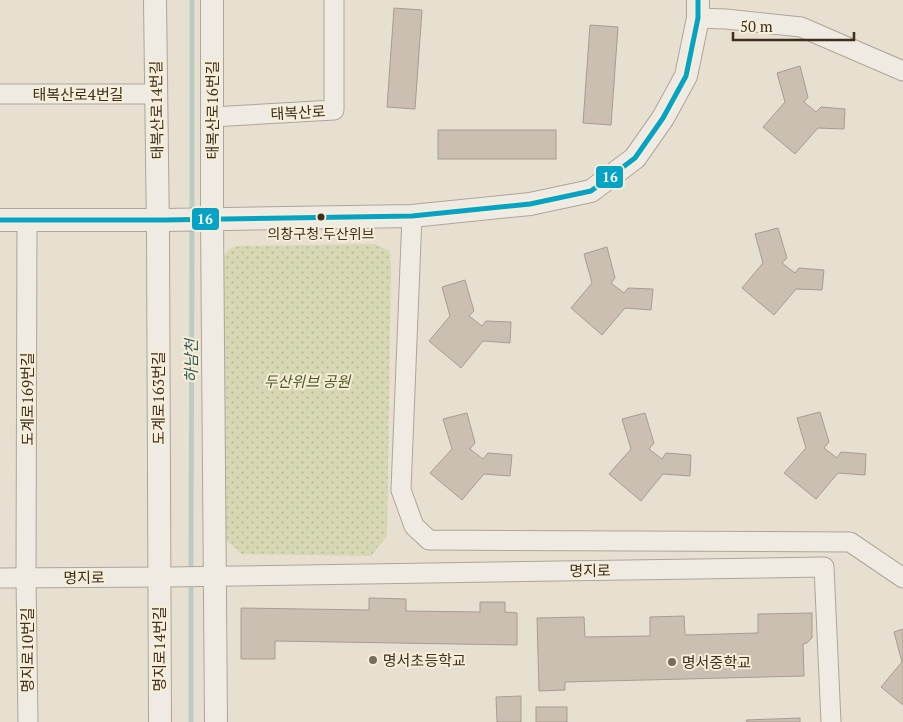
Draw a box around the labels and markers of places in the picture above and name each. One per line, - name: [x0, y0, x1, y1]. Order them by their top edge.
- marker: 의창구청.두산위브: [316, 212, 326, 222]
- place label: 의창구청.두산위브: [268, 224, 375, 243]
- place label: 명서초등학교: [383, 650, 466, 670]
- place label: 명서중학교: [682, 652, 751, 672]
- marker: 명서초등학교: [367, 654, 379, 666]
- marker: 명서중학교: [666, 656, 678, 668]

